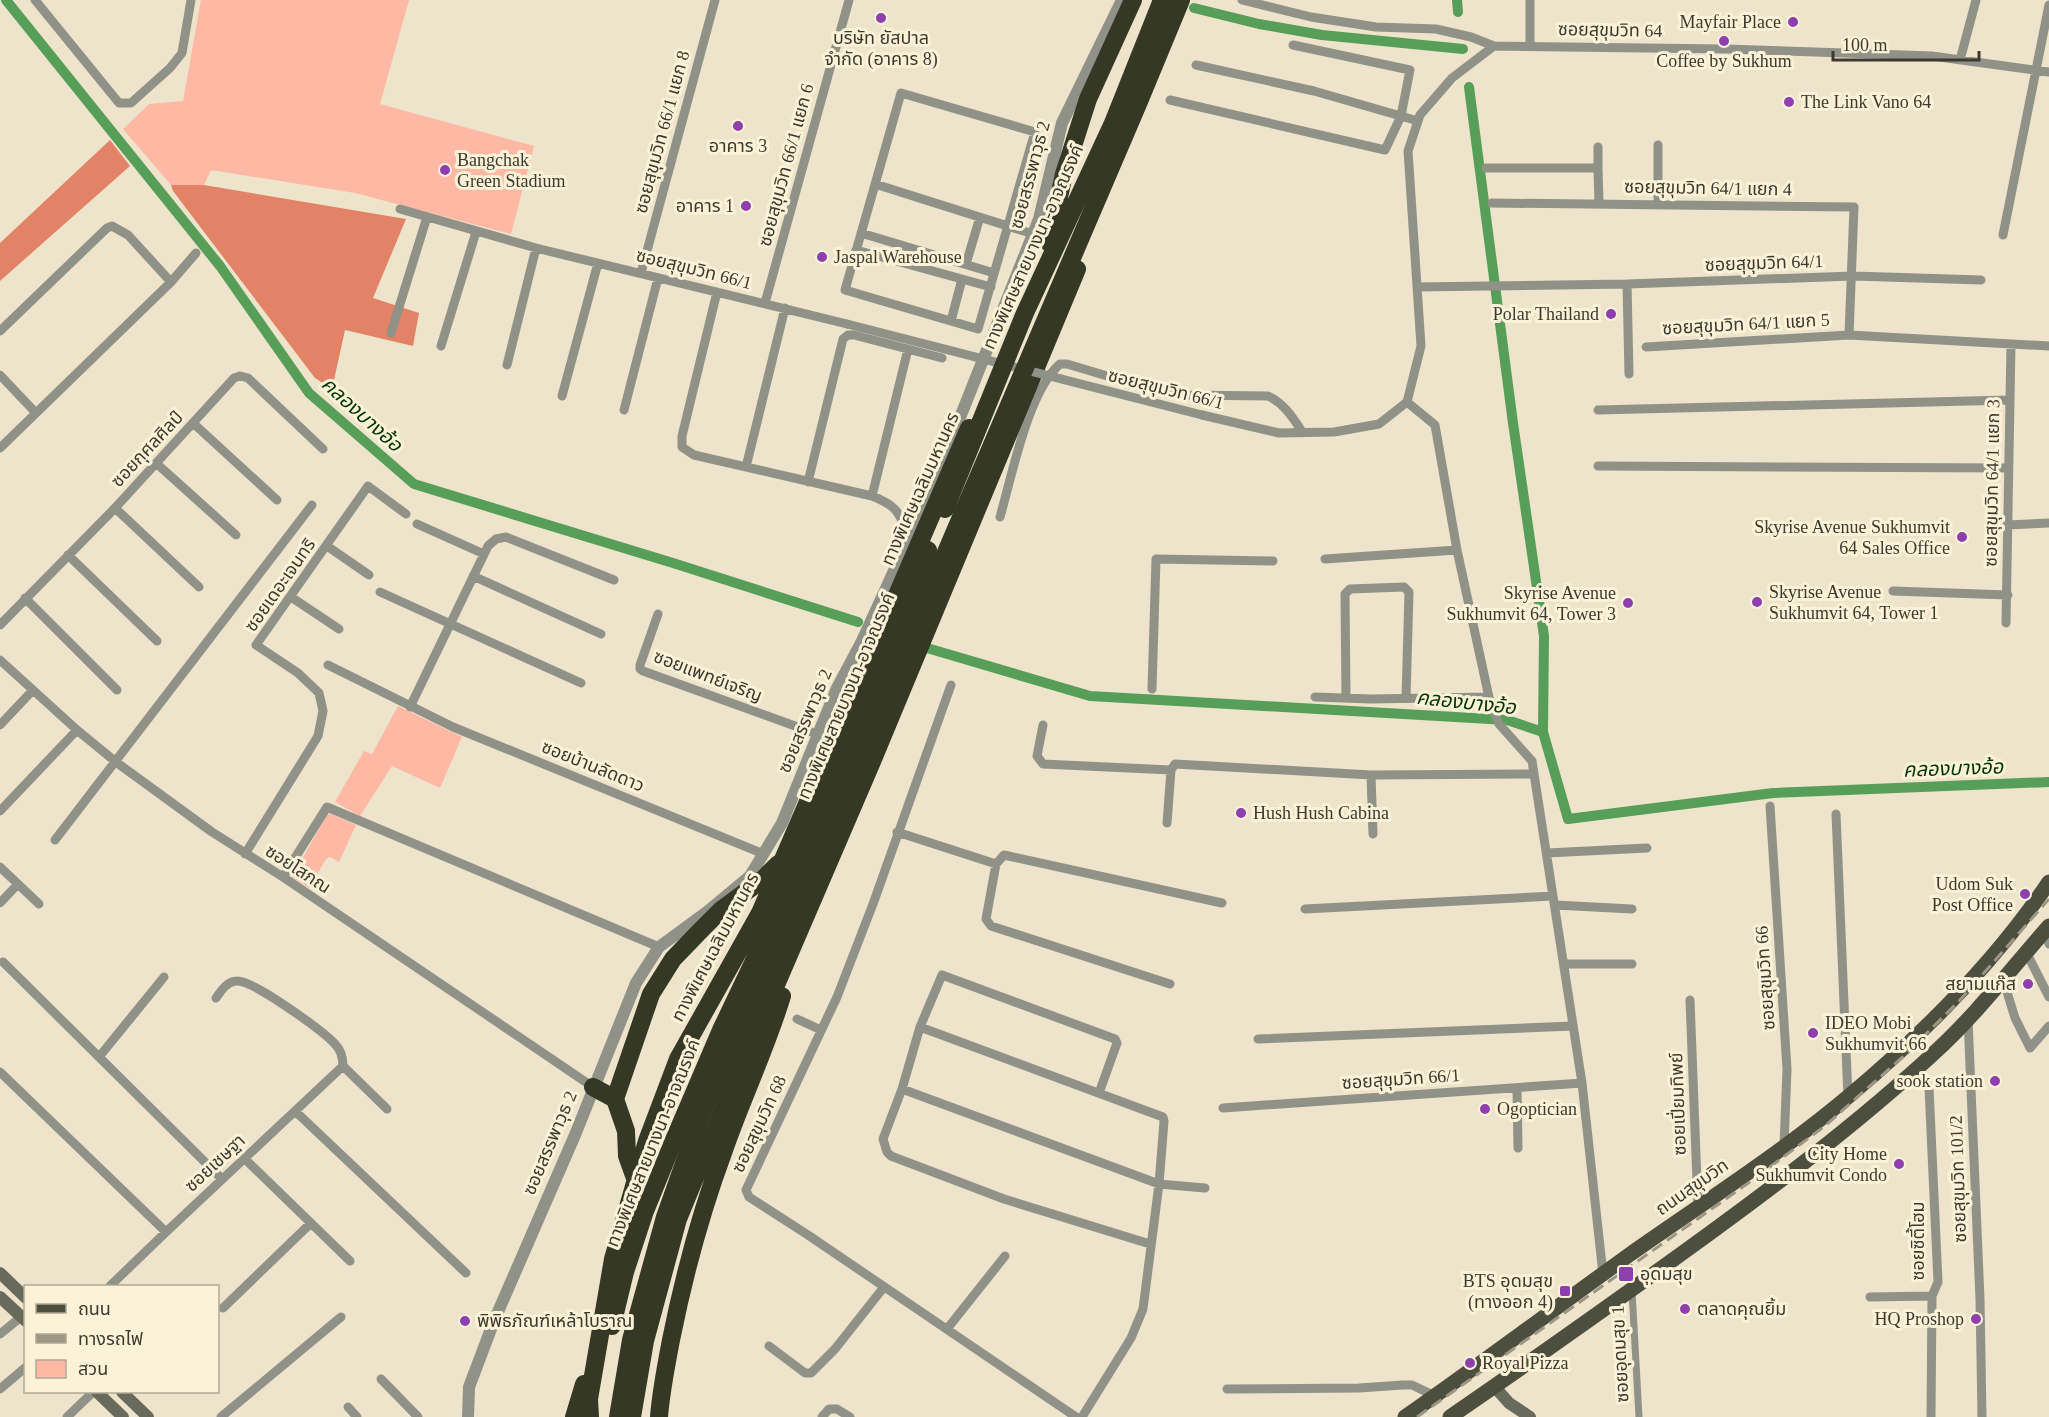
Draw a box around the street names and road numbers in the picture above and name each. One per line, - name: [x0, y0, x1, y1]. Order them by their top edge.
- street label: ซอยสุขุมวิท 64: [1558, 19, 1662, 42]
- street label: ซอยสุขุมวิท 66/1 แยก 8: [631, 48, 694, 216]
- street label: ซอยสุขุมวิท 66/1 แยก 6: [755, 81, 818, 249]
- street label: ซอยสรรพาวุธ 2: [1006, 119, 1055, 231]
- street label: ทางพิเศษสายบางนา-อาจณรงค์: [979, 142, 1087, 352]
- street label: ซอยสุขุมวิท 64/1 แยก 4: [1624, 177, 1792, 200]
- street label: ซอยสุขุมวิท 66/1: [634, 245, 754, 294]
- street label: ซอยสุขุมวิท 64/1: [1704, 251, 1824, 276]
- street label: ซอยสุขุมวิท 64/1 แยก 5: [1662, 310, 1830, 339]
- street label: ซอยสุขุมวิท 66/1: [1106, 365, 1226, 414]
- street label: ซอยสุขุมวิท 64/1 แยก 3: [1981, 399, 2004, 567]
- street label: ซอยกุศลศิลป์: [107, 407, 188, 492]
- street label: ทางพิเศษเฉลิมมหานคร: [877, 409, 963, 569]
- street label: ซอยเดอะเจนทริ: [241, 535, 320, 635]
- street label: ทางพิเศษสายบางนา-อาจณรงค์: [793, 590, 899, 802]
- street label: ซอยแพทย์เจริญ: [651, 646, 765, 706]
- street label: ซอยสรรพาวุธ 2: [774, 666, 837, 776]
- street label: ซอยบ้านลัดดาว: [539, 736, 647, 796]
- street label: ซอยโสภณ: [262, 840, 334, 898]
- street label: ทางพิเศษเฉลิมมหานคร: [667, 869, 763, 1025]
- street label: ซอยสุขุมวิท 66: [1751, 925, 1780, 1031]
- street label: ทางพิเศษสายบางนา-อาจณรงค์: [602, 1036, 704, 1250]
- street label: ซอยเปี่ยมทิพย์: [1663, 1052, 1690, 1156]
- street label: ซอยสุขุมวิท 66/1: [1341, 1065, 1461, 1094]
- street label: ซอยสุขุมวิท 68: [728, 1072, 791, 1176]
- street label: ซอยสรรพาวุธ 2: [519, 1088, 582, 1198]
- street label: ซอยสุขุมวิท 101/2: [1946, 1115, 1971, 1243]
- street label: ซอยเชษฐา: [181, 1130, 249, 1196]
- street label: ถนนสุขุมวิท: [1652, 1155, 1733, 1220]
- street label: ซอยซิตี้โฮม: [1905, 1202, 1928, 1280]
- street label: ซอยอุดมสุข 1: [1607, 1305, 1634, 1403]

